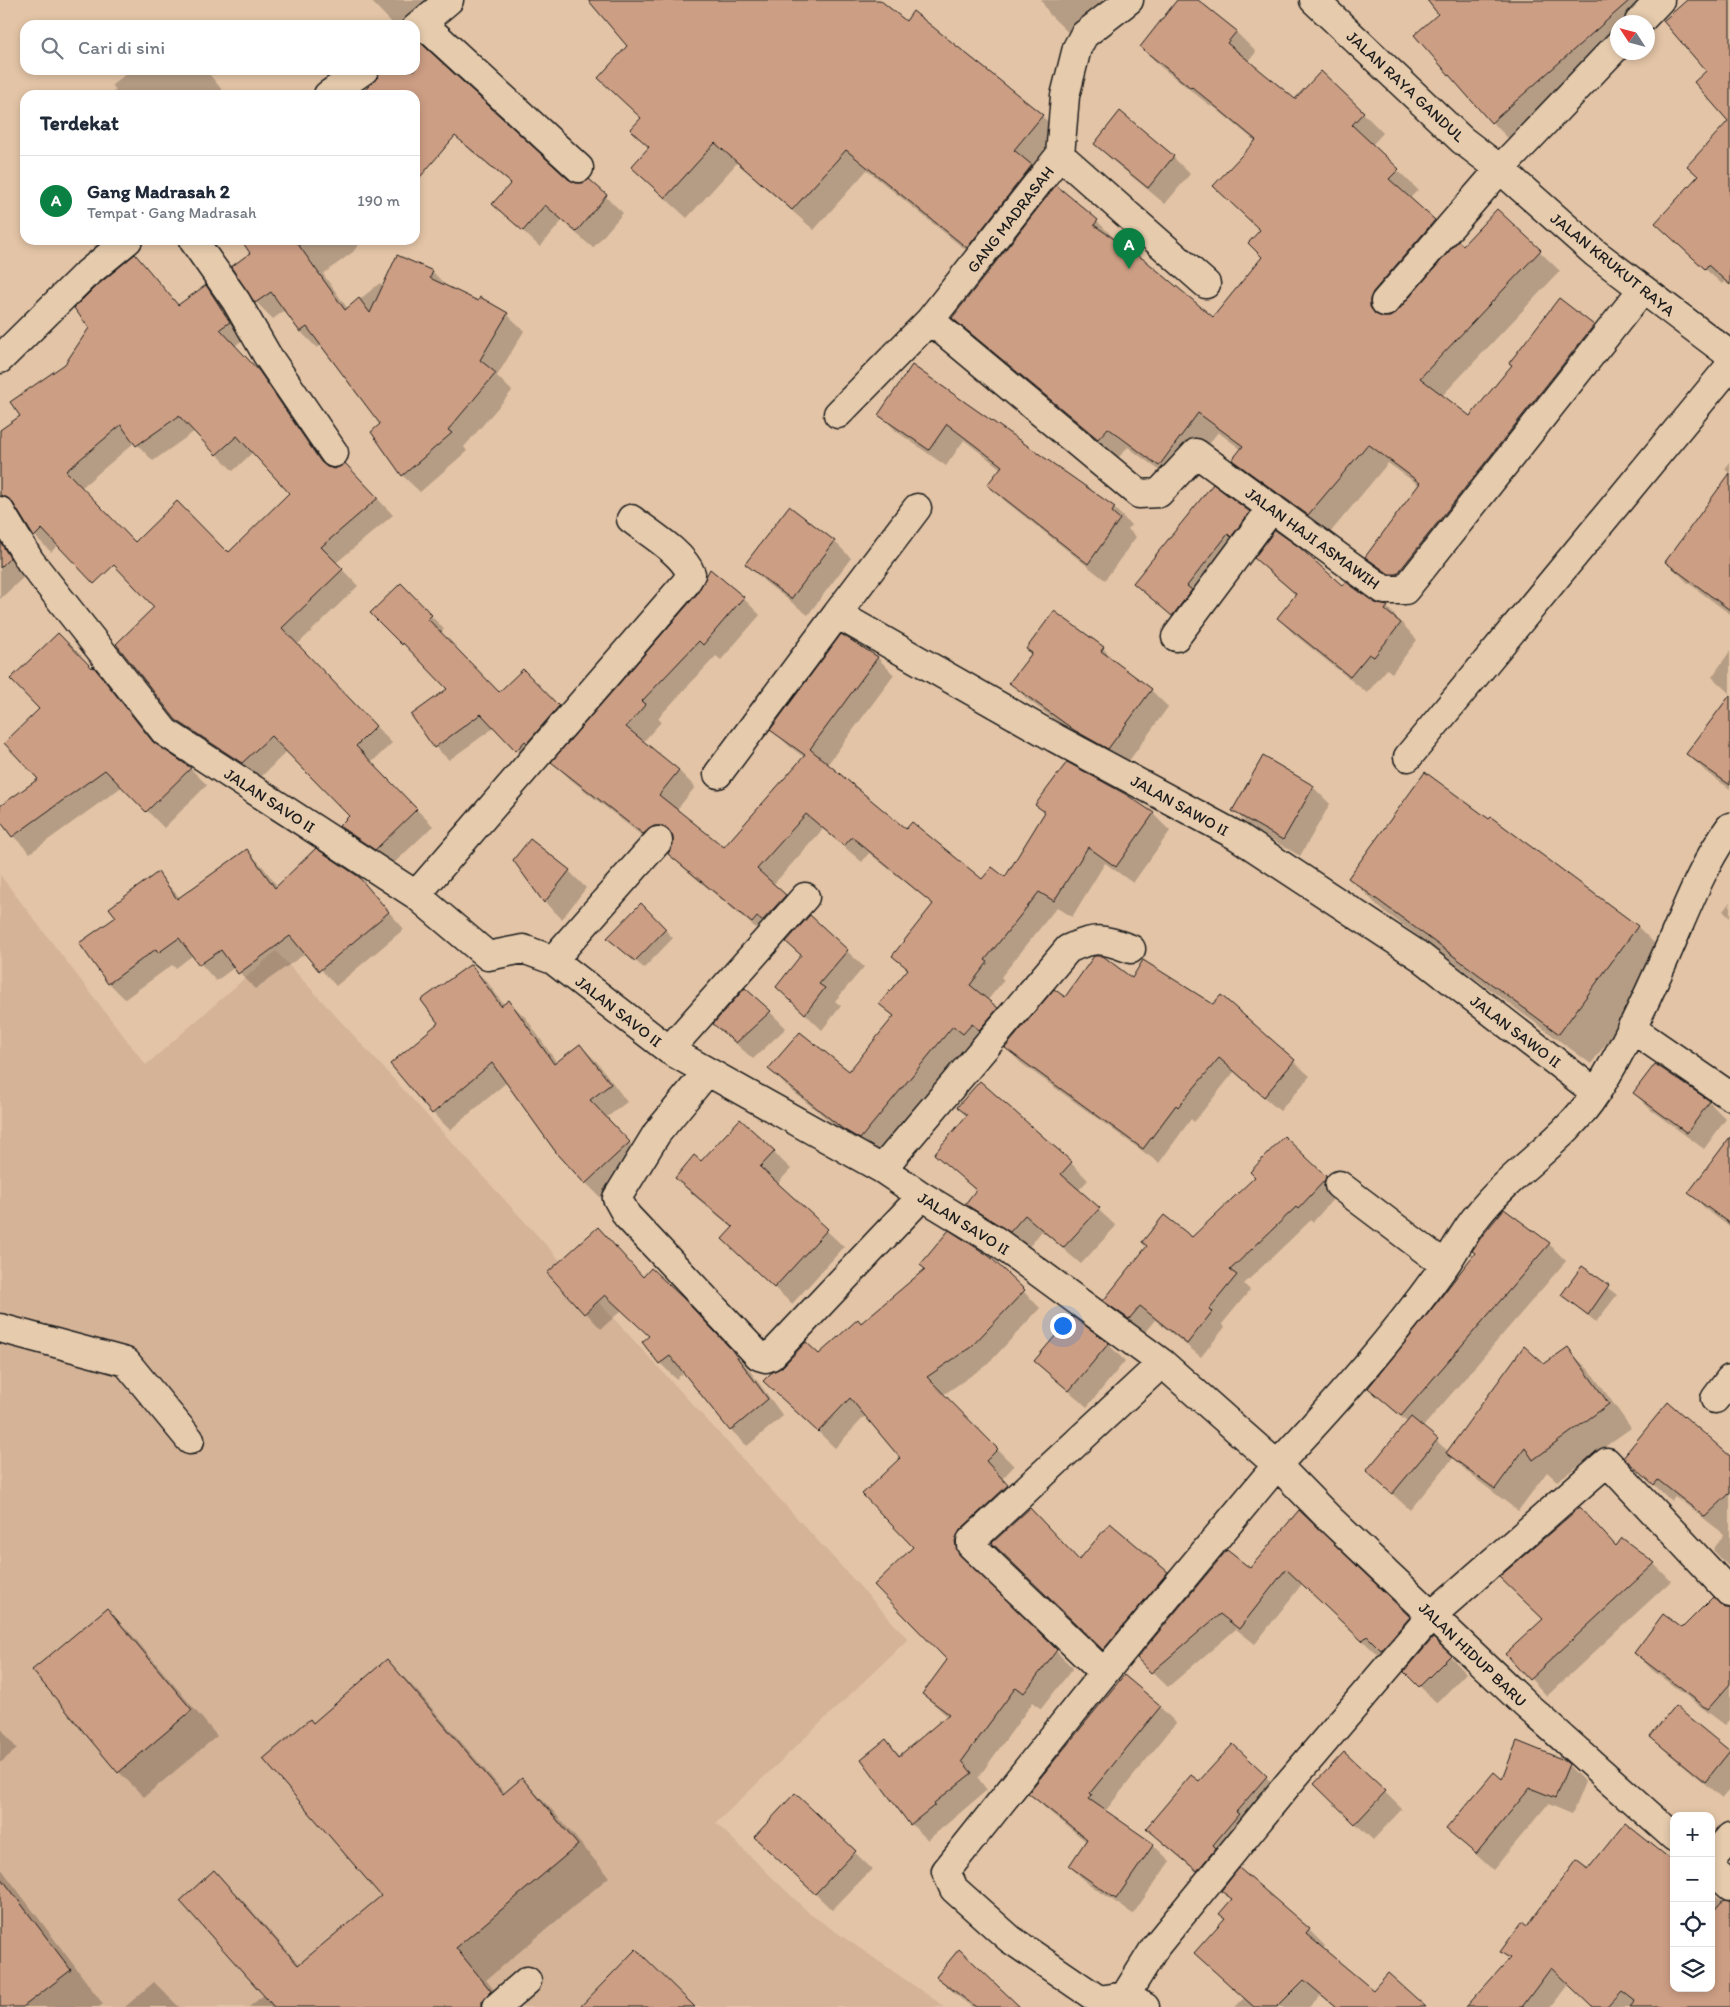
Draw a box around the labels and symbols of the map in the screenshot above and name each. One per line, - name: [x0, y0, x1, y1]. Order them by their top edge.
- north arrow: [1610, 15, 1655, 60]
- street label: JALAN RAYA GANDUL: [1343, 27, 1469, 146]
- street label: GANG MADRASAH: [963, 162, 1058, 276]
- street label: JALAN KRUKUT RAYA: [1547, 208, 1679, 320]
- pin: A: [1113, 228, 1145, 269]
- street label: JALAN HAJI ASMAWIH: [1242, 483, 1384, 594]
- street label: JALAN SAVO II: [221, 764, 319, 837]
- street label: JALAN SAWO II: [1128, 771, 1232, 840]
- street label: JALAN SAVO II: [572, 972, 666, 1051]
- street label: JALAN SAWO II: [1467, 991, 1565, 1072]
- street label: JALAN SAVO II: [914, 1188, 1013, 1259]
- your location: [1050, 1313, 1076, 1339]
- street label: JALAN HIDUP BARU: [1415, 1598, 1530, 1711]

